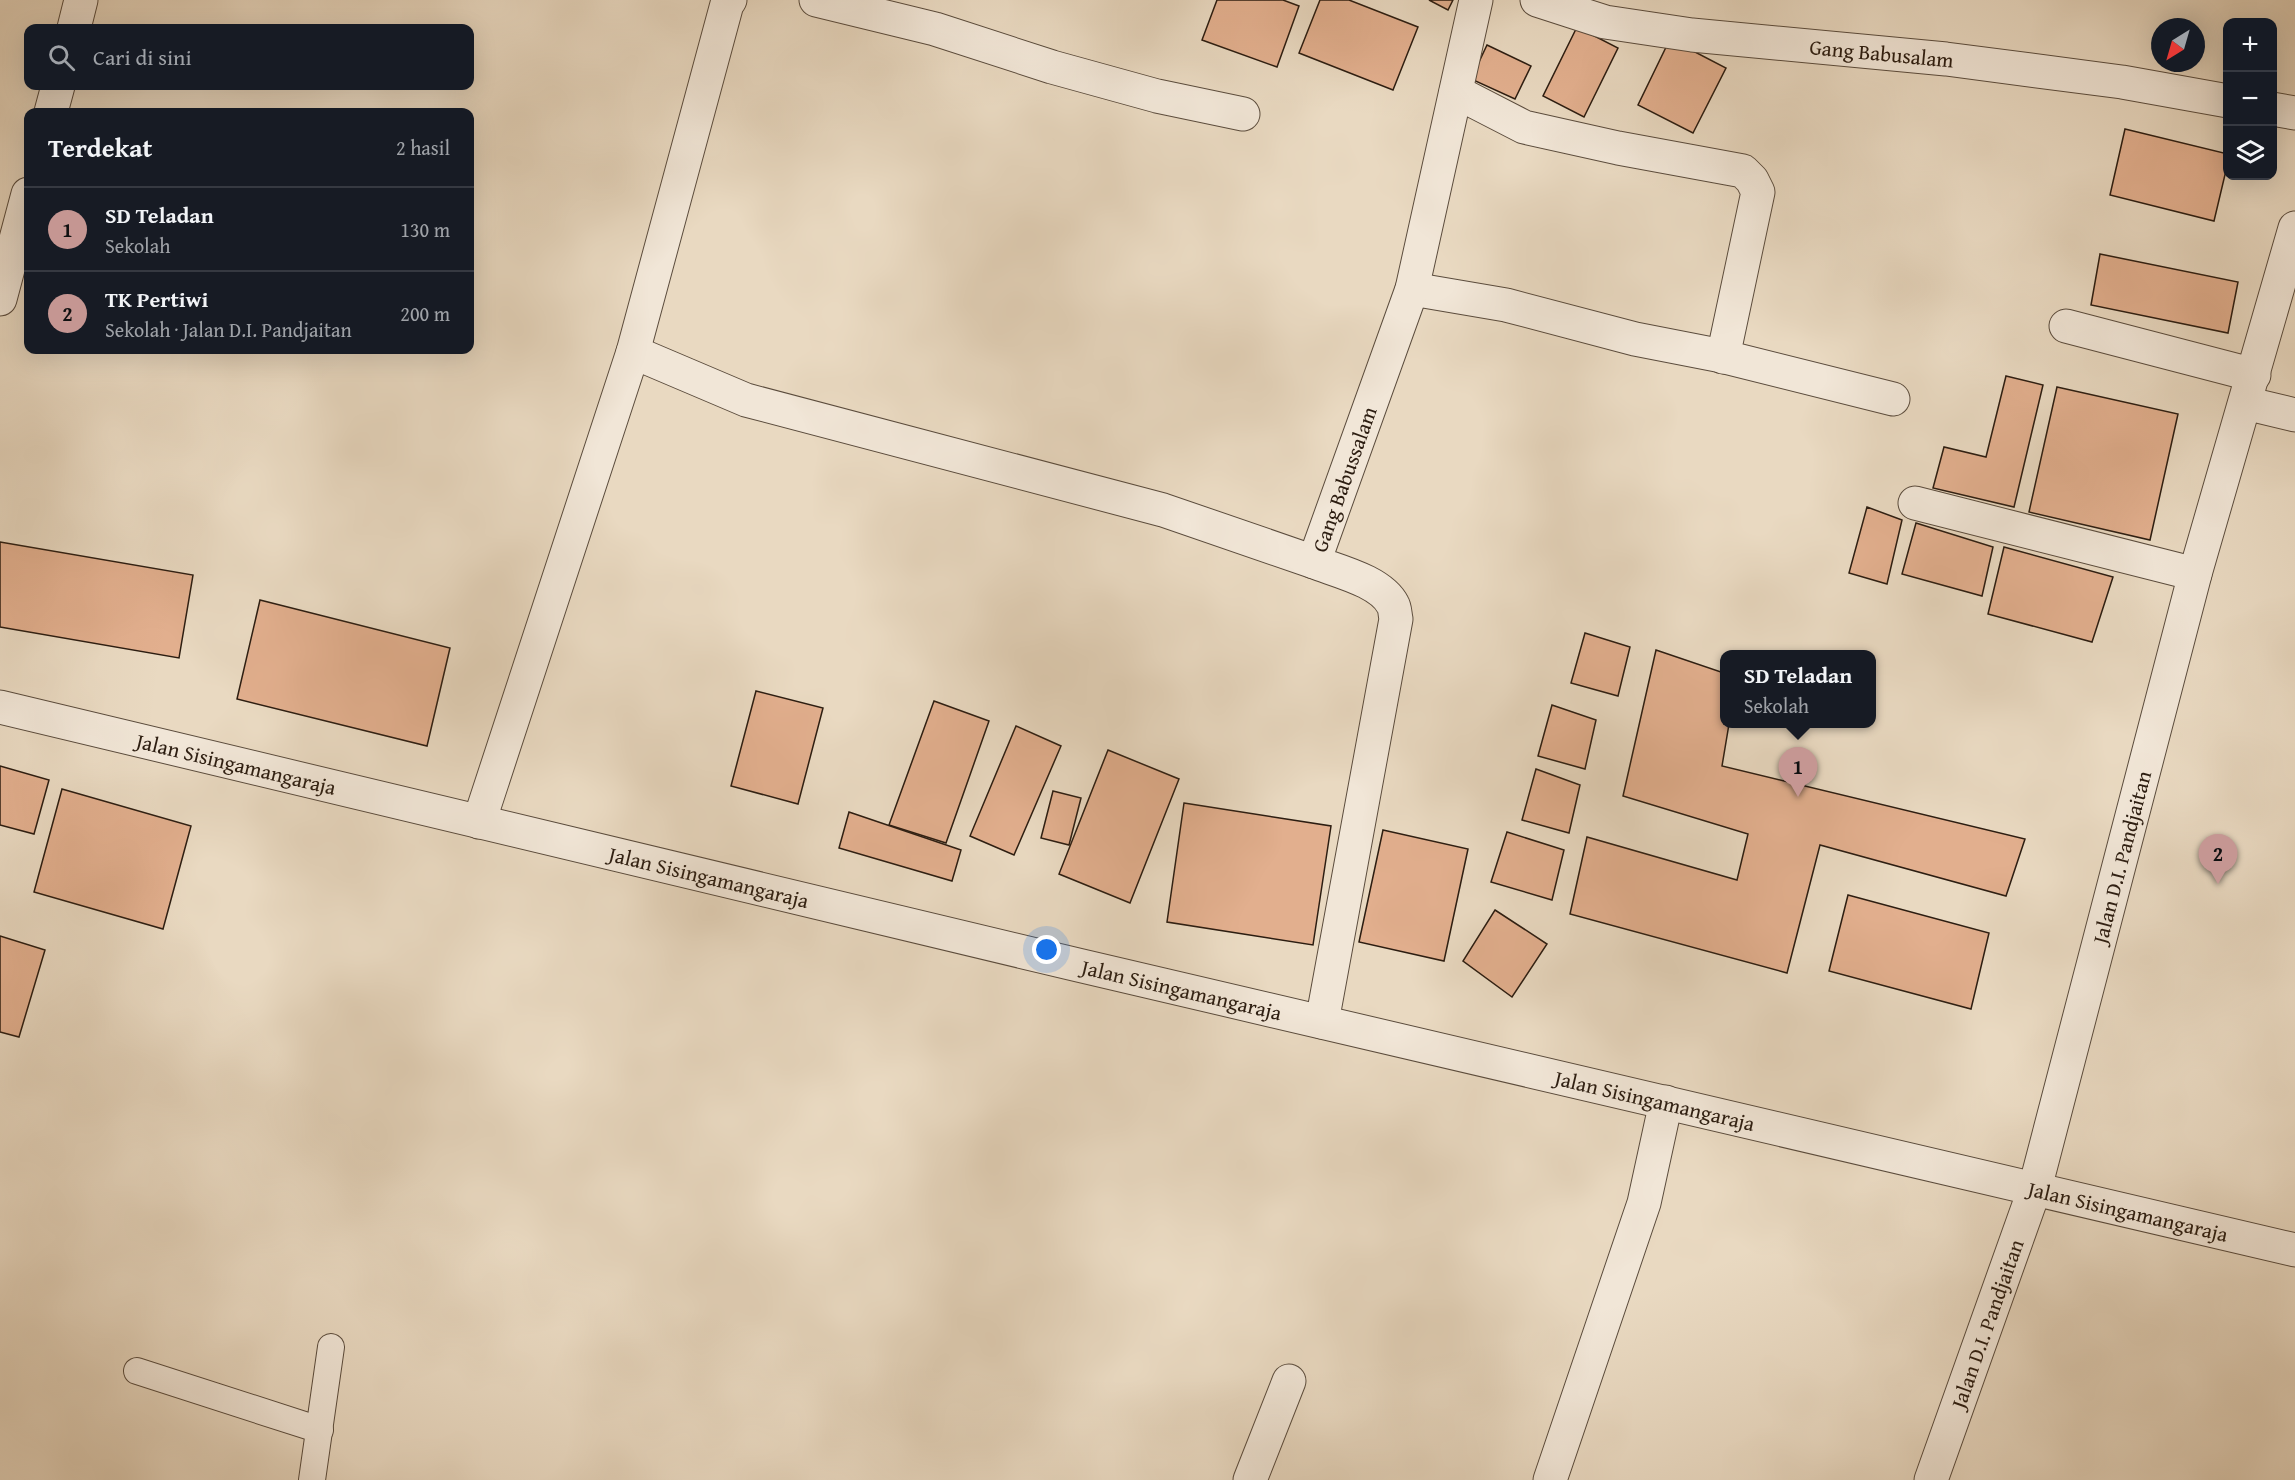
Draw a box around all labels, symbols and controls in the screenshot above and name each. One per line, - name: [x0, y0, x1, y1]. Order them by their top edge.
- north arrow: [2151, 18, 2205, 72]
- map controls: [2223, 18, 2277, 180]
- button: +: [2223, 18, 2277, 72]
- search box: [24, 24, 474, 90]
- street label: Gang Babusalam: [1808, 31, 1955, 75]
- icon: search: [45, 41, 78, 74]
- text: Cari di sini: [93, 41, 192, 73]
- button: −: [2223, 72, 2277, 126]
- button: layers: [2223, 126, 2277, 180]
- text: Terdekat: [48, 128, 152, 167]
- text: 2 hasil: [396, 133, 450, 162]
- text: SD Teladan: [105, 199, 214, 231]
- text: 1: [62, 215, 73, 244]
- text: 130 m: [400, 215, 450, 244]
- text: Sekolah: [105, 231, 170, 260]
- text: TK Pertiwi: [105, 283, 208, 315]
- text: 2: [62, 299, 73, 328]
- text: 200 m: [400, 299, 450, 328]
- text: Sekolah · Jalan D.I. Pandjaitan: [105, 315, 352, 344]
- street label: Gang Babussalam: [1303, 402, 1384, 556]
- popup: [1720, 650, 1876, 728]
- text: SD Teladan: [1744, 659, 1852, 691]
- text: Sekolah: [1744, 691, 1809, 720]
- street label: Jalan Sisingamangaraja: [130, 724, 340, 802]
- pin: 1: [1778, 748, 1818, 797]
- street label: Jalan D.I. Pandjaitan: [2083, 767, 2159, 950]
- pin: 2: [2198, 834, 2238, 884]
- street label: Jalan Sisingamangaraja: [603, 837, 812, 916]
- your location: [1032, 935, 1061, 964]
- street label: Jalan Sisingamangaraja: [1076, 950, 1285, 1028]
- street label: Jalan Sisingamangaraja: [1549, 1061, 1758, 1139]
- street label: Jalan Sisingamangaraja: [2022, 1172, 2231, 1249]
- street label: Jalan D.I. Pandjaitan: [1941, 1234, 2031, 1415]

